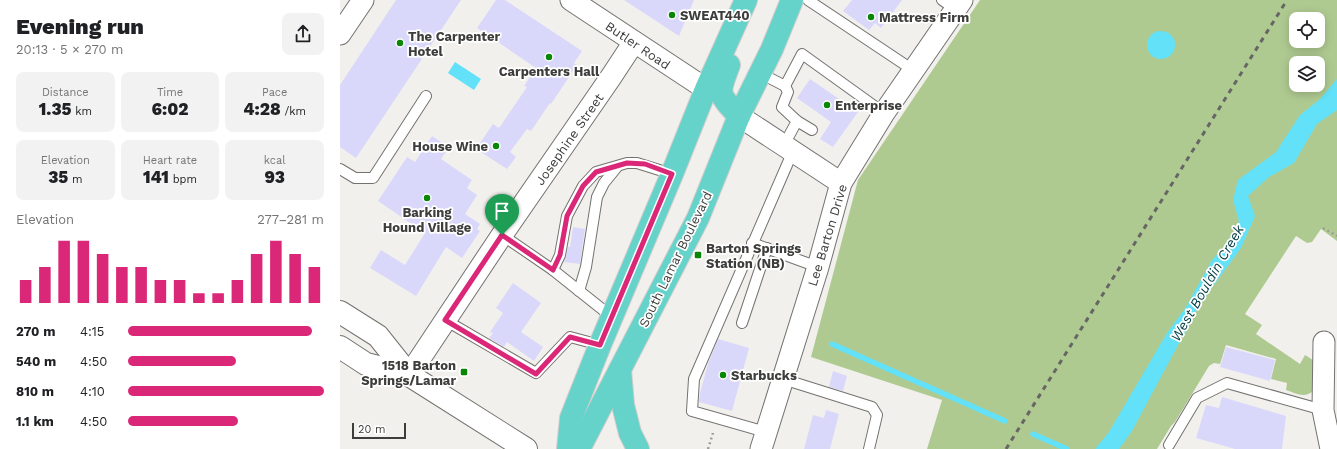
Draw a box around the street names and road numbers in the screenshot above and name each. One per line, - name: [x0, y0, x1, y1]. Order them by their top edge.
- street label: Butler Road: [603, 18, 673, 72]
- street label: Josephine Street: [532, 90, 607, 188]
- street label: Lee Barton Drive: [805, 182, 850, 288]
- street label: South Lamar Boulevard: [636, 189, 715, 330]

